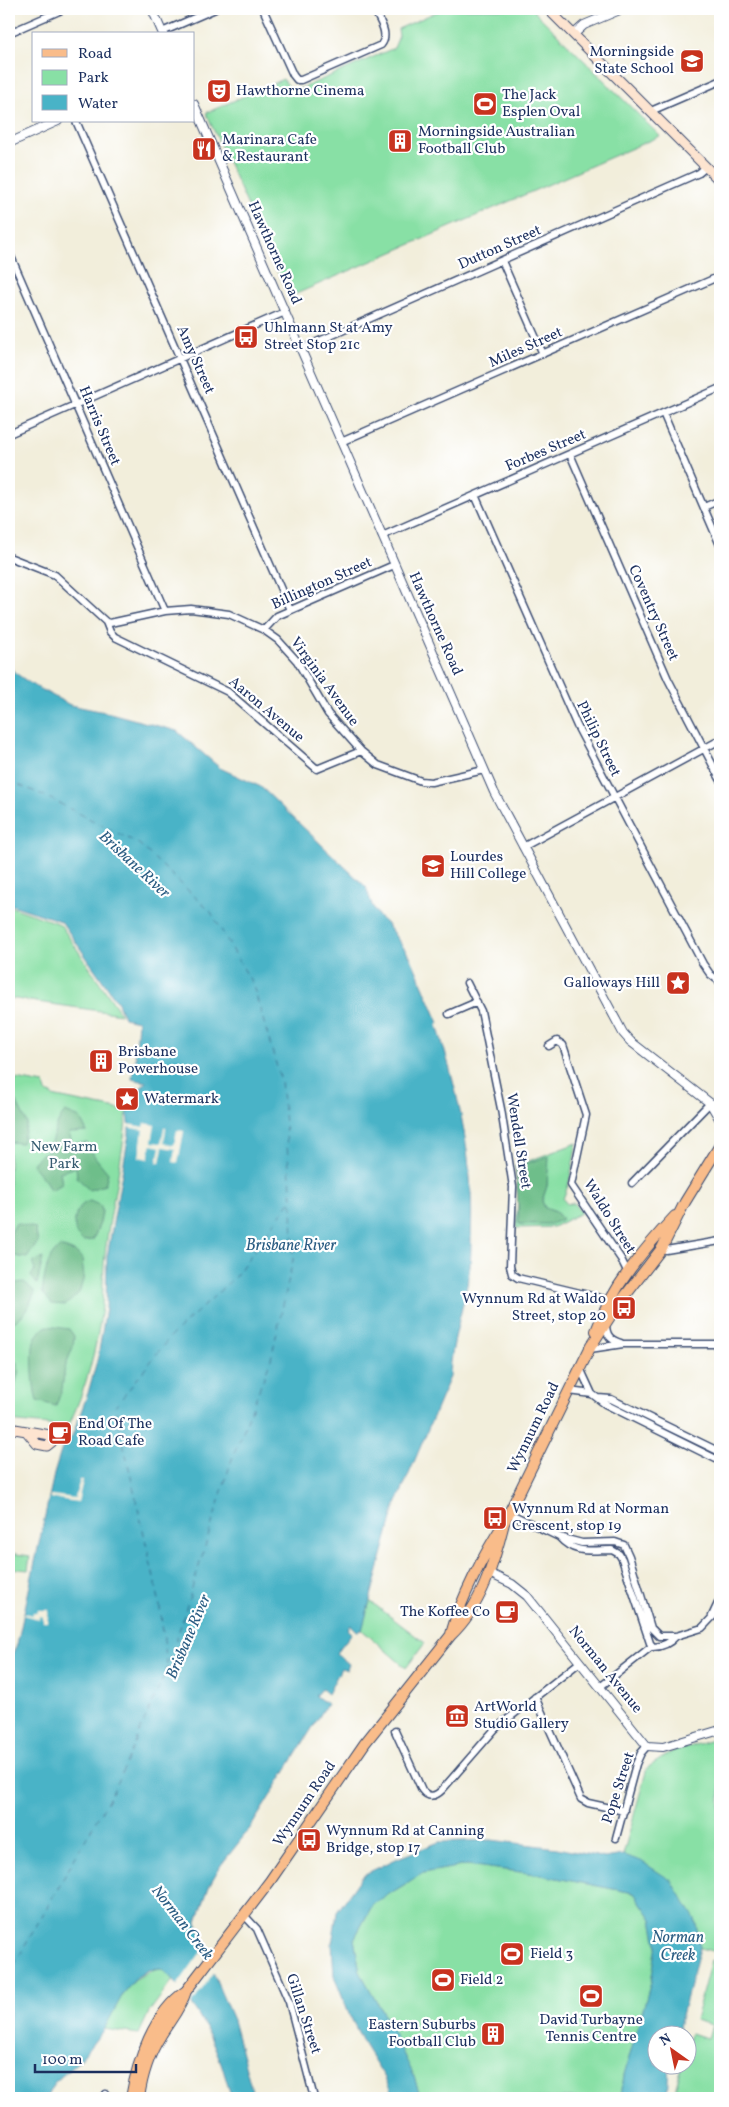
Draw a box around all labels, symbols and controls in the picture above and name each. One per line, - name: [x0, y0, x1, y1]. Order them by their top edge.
- legend: [32, 32, 195, 122]
- place label: Morningside State School: [589, 42, 674, 80]
- text: Road: [78, 44, 112, 65]
- school or university icon: Morningside State School: [679, 48, 705, 74]
- text: Park: [78, 68, 109, 89]
- theatre icon: Hawthorne Cinema: [206, 78, 232, 104]
- place label: Hawthorne Cinema: [236, 81, 365, 102]
- place label: The Jack Esplen Oval: [502, 85, 580, 123]
- sports icon: The Jack Esplen Oval: [472, 91, 498, 117]
- text: Water: [78, 94, 118, 115]
- place label: Morningside Australian Football Club: [418, 122, 575, 160]
- building icon: Morningside Australian Football Club: [387, 128, 413, 154]
- place label: Marinara Cafe & Restaurant: [222, 130, 317, 168]
- restaurant icon: Marinara Cafe & Restaurant: [191, 136, 217, 162]
- street label: Hawthorne Road: [242, 198, 306, 308]
- street label: Dutton Street: [455, 220, 545, 276]
- place label: Uhlmann St at Amy Street Stop 21c: [264, 318, 393, 356]
- street label: Amy Street: [171, 322, 219, 398]
- street label: Miles Street: [486, 322, 566, 374]
- bus stop icon: Uhlmann St at Amy Street Stop 21c: [233, 324, 259, 350]
- street label: Harris Street: [73, 383, 125, 469]
- street label: Forbes Street: [502, 425, 590, 477]
- street label: Billington Street: [268, 552, 376, 616]
- street label: Coventry Street: [622, 562, 684, 664]
- street label: Hawthorne Road: [403, 569, 467, 679]
- street label: Virginia Avenue: [284, 633, 364, 731]
- street label: Aaron Avenue: [224, 672, 308, 748]
- street label: Philip Street: [571, 698, 625, 780]
- water label: Brisbane River: [93, 826, 175, 905]
- place label: Lourdes Hill College: [450, 847, 526, 885]
- school or university icon: Lourdes Hill College: [420, 853, 446, 879]
- place icon: Galloways Hill: [665, 970, 691, 996]
- place label: Galloways Hill: [564, 973, 660, 994]
- place label: Brisbane Powerhouse: [118, 1042, 198, 1080]
- building icon: Brisbane Powerhouse: [88, 1048, 114, 1074]
- place icon: Watermark: [114, 1086, 140, 1112]
- place label: Watermark: [144, 1089, 219, 1110]
- street label: Wendell Street: [500, 1092, 536, 1190]
- park label: New Farm Park: [31, 1137, 97, 1175]
- street label: Waldo Street: [578, 1176, 640, 1258]
- water label: Brisbane River: [246, 1235, 337, 1257]
- place label: Wynnum Rd at Waldo Street, stop 20: [462, 1289, 606, 1327]
- bus stop icon: Wynnum Rd at Waldo Street, stop 20: [611, 1295, 637, 1321]
- street label: Wynnum Road: [503, 1379, 565, 1477]
- place label: End Of The Road Cafe: [78, 1414, 152, 1452]
- cafe icon: End Of The Road Cafe: [47, 1420, 73, 1446]
- place label: Wynnum Rd at Norman Crescent, stop 19: [512, 1499, 669, 1537]
- bus stop icon: Wynnum Rd at Norman Crescent, stop 19: [482, 1505, 508, 1531]
- water label: Brisbane River: [161, 1590, 217, 1683]
- cafe icon: The Koffee Co: [494, 1599, 520, 1625]
- place label: The Koffee Co: [400, 1602, 490, 1623]
- street label: Norman Avenue: [563, 1622, 647, 1718]
- place label: ArtWorld Studio Gallery: [474, 1697, 569, 1735]
- museum icon: ArtWorld Studio Gallery: [444, 1703, 470, 1729]
- street label: Pope Street: [598, 1749, 640, 1827]
- street label: Wynnum Road: [269, 1757, 341, 1851]
- place label: Wynnum Rd at Canning Bridge, stop 17: [326, 1821, 485, 1859]
- bus stop icon: Wynnum Rd at Canning Bridge, stop 17: [296, 1827, 322, 1853]
- water label: Norman Creek: [146, 1881, 219, 1966]
- water label: Norman Creek: [652, 1927, 704, 1967]
- sports icon: Field 3: [499, 1941, 525, 1967]
- place label: Field 3: [530, 1944, 573, 1965]
- sports icon: Field 2: [430, 1967, 456, 1993]
- place label: Field 2: [460, 1970, 504, 1991]
- street label: Gillan Street: [280, 1971, 326, 2057]
- sports icon: David Turbayne Tennis Centre: [578, 1983, 604, 2009]
- place label: David Turbayne Tennis Centre: [539, 2010, 643, 2048]
- place label: Eastern Suburbs Football Club: [368, 2015, 476, 2053]
- building icon: Eastern Suburbs Football Club: [480, 2021, 506, 2047]
- north arrow: [646, 2024, 696, 2074]
- text: N: [656, 2030, 675, 2051]
- scale bar: [35, 2042, 136, 2074]
- text: 100 m: [42, 2050, 82, 2071]

